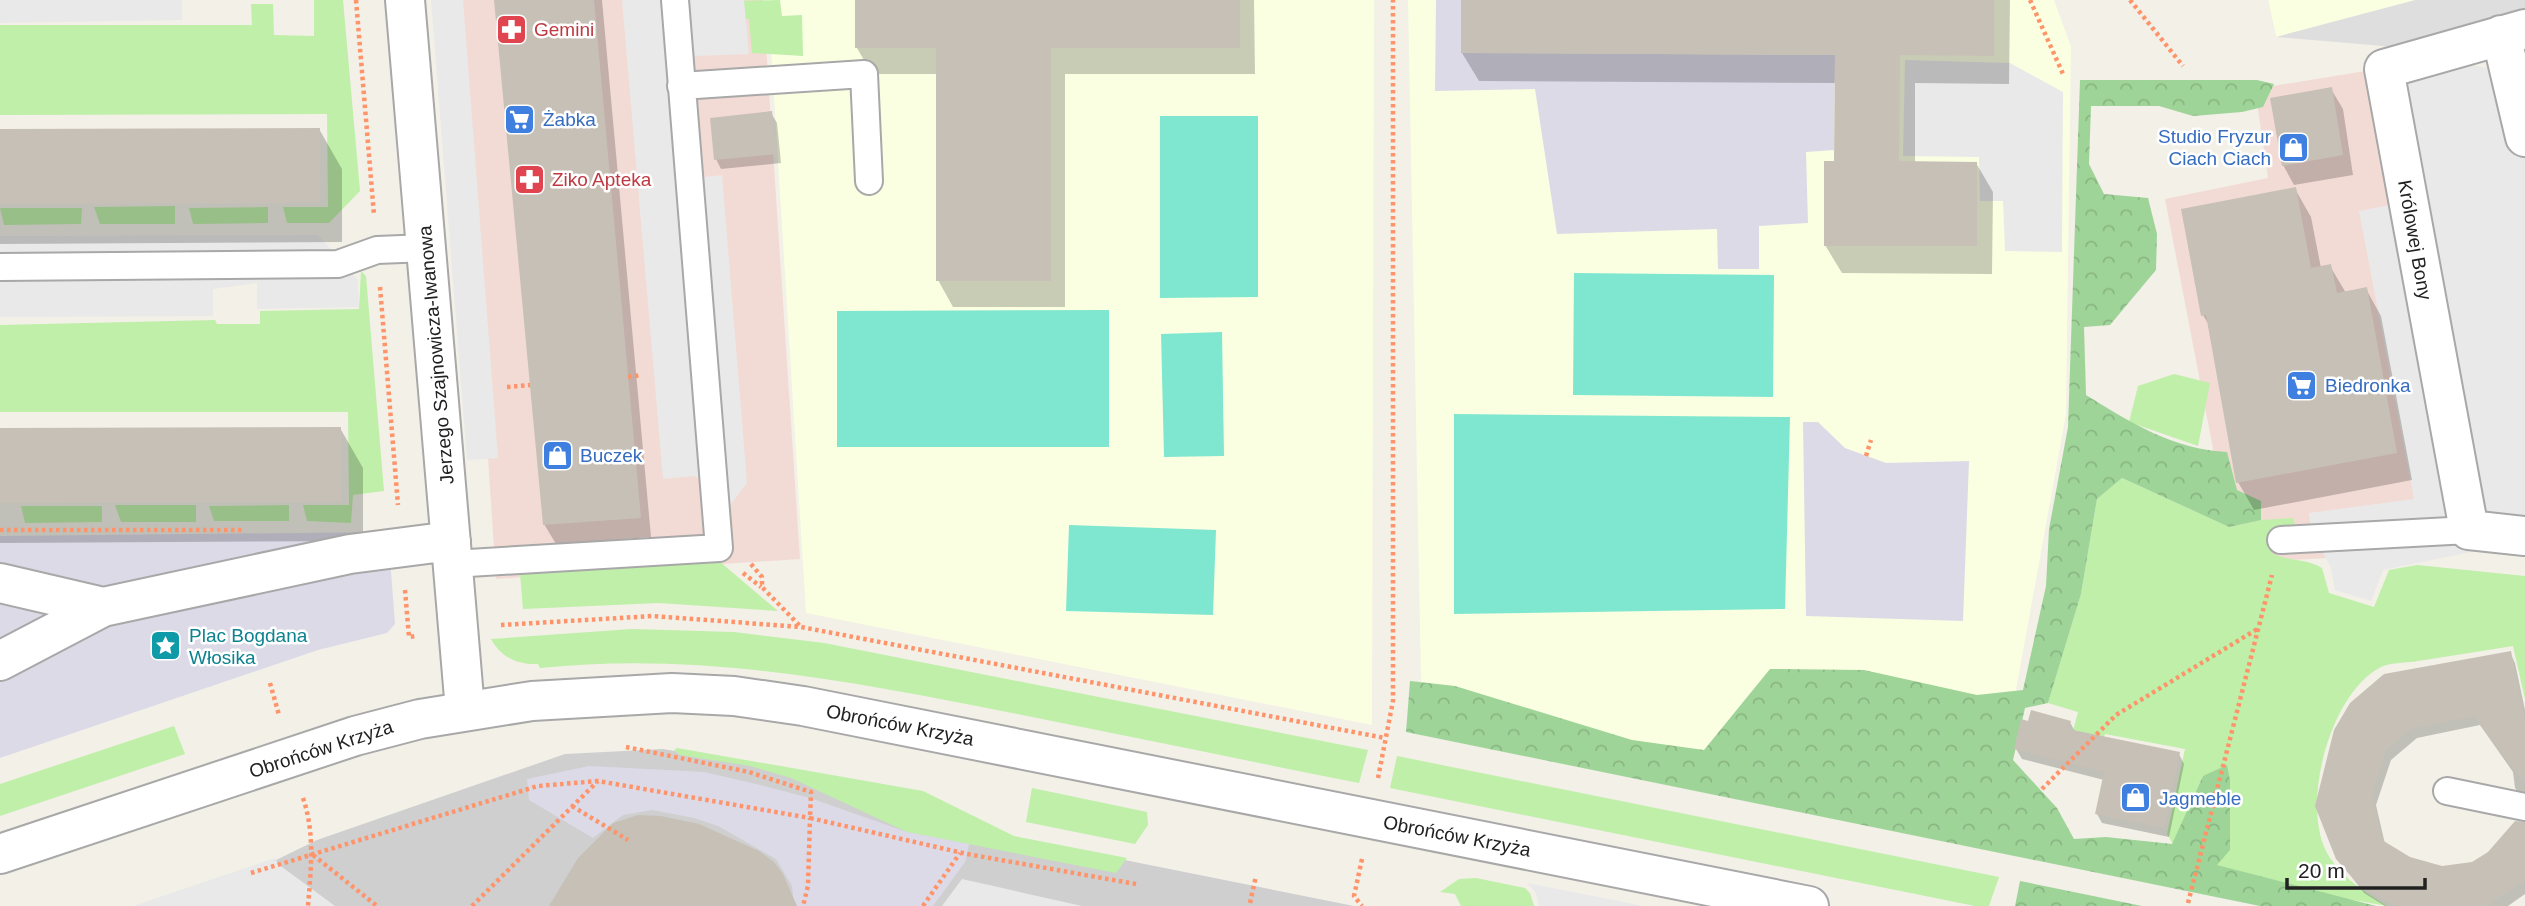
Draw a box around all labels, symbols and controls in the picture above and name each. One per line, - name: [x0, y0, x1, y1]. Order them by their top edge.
- pharmacy icon: Gemini: [494, 12, 528, 46]
- place label: Gemini: [534, 19, 594, 40]
- supermarket icon: Żabka: [503, 102, 537, 136]
- place label: Żabka: [543, 109, 596, 130]
- place label: Studio Fryzur Ciach Ciach: [2158, 126, 2272, 169]
- shop icon: Studio Fryzur Ciach Ciach: [2277, 130, 2311, 164]
- pharmacy icon: Ziko Apteka: [512, 162, 546, 196]
- place label: Ziko Apteka: [552, 169, 652, 190]
- street label: Królowej Bony: [2394, 178, 2436, 302]
- street label: Jerzego Szajnowicza-Iwanowa: [414, 224, 458, 485]
- supermarket icon: Biedronka: [2285, 368, 2319, 402]
- place label: Biedronka: [2325, 375, 2411, 396]
- shop icon: Buczek: [540, 438, 574, 472]
- place label: Buczek: [580, 445, 643, 466]
- place label: Plac Bogdana Włosika: [189, 625, 308, 668]
- place icon: Plac Bogdana Włosika: [149, 629, 183, 663]
- street label: Obrońców Krzyża: [824, 700, 976, 750]
- street label: Obrońców Krzyża: [246, 716, 396, 782]
- shop icon: Jagmeble: [2119, 781, 2153, 815]
- place label: Jagmeble: [2159, 788, 2241, 809]
- street label: Obrońców Krzyża: [1381, 811, 1533, 861]
- scale bar: [2287, 846, 2425, 890]
- text: 20 m: [2298, 859, 2345, 882]

